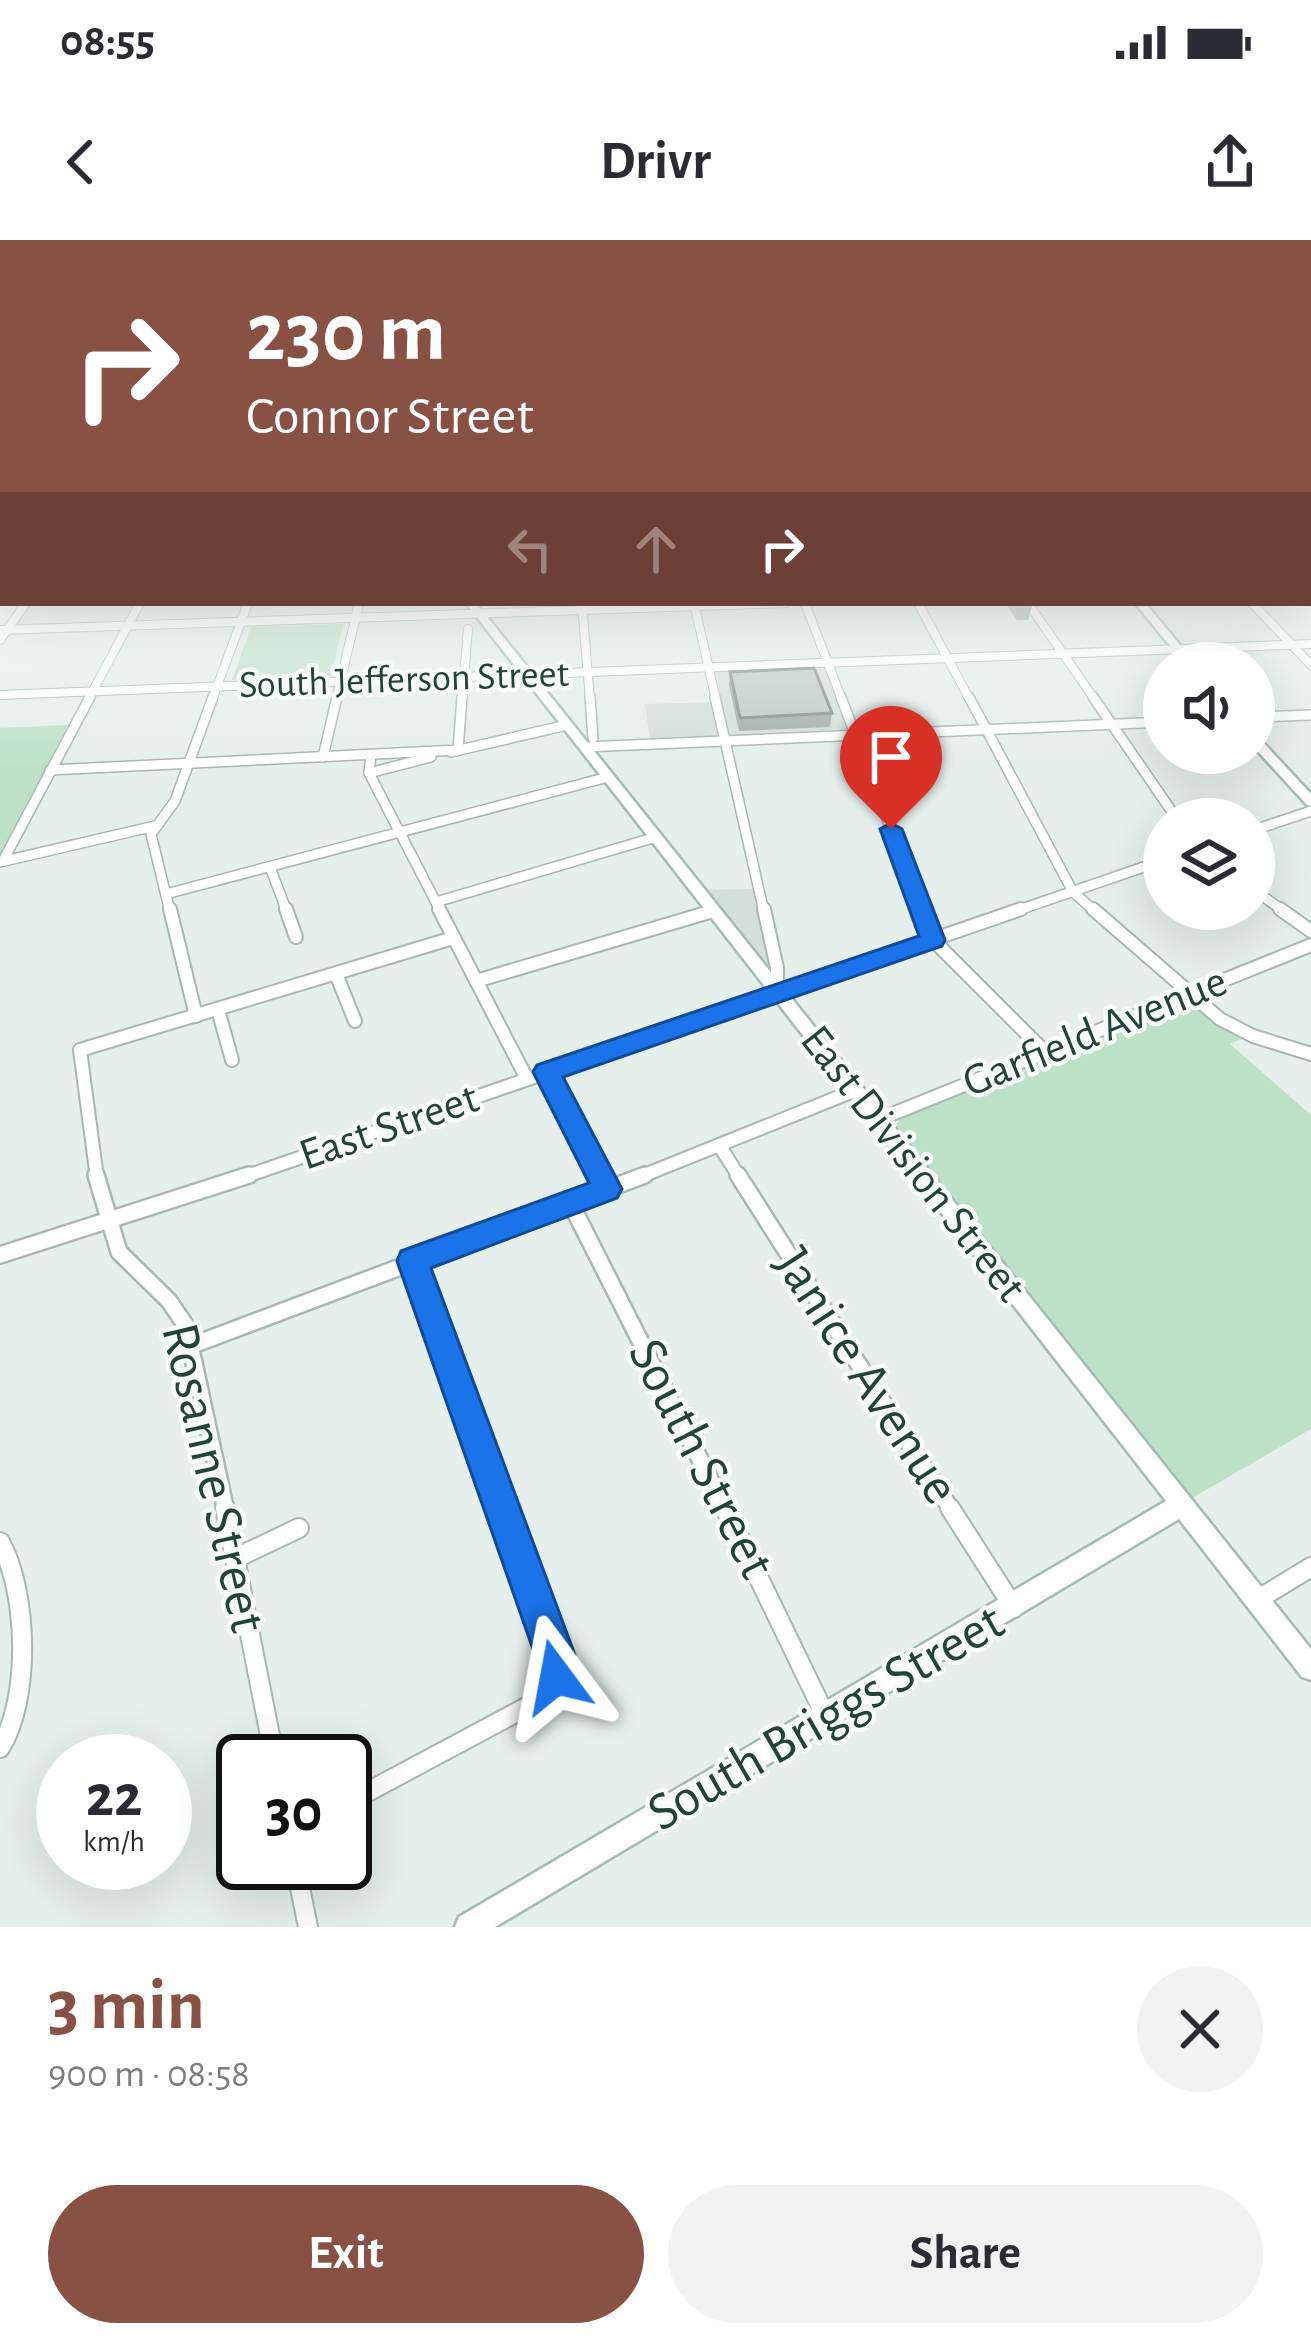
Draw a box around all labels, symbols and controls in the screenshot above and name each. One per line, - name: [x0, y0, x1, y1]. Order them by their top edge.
- text: 08:55: [60, 19, 155, 64]
- icon: back: [48, 129, 114, 195]
- icon: share: [1197, 129, 1263, 195]
- text: Drivr: [600, 135, 711, 189]
- icon: right: [48, 288, 204, 444]
- text: 230 m: [246, 292, 446, 376]
- text: Connor Street: [246, 390, 534, 444]
- icon: left: [497, 516, 563, 582]
- icon: ahead: [623, 516, 689, 582]
- icon: right: [749, 516, 815, 582]
- map controls: [1143, 642, 1275, 930]
- button: sound: [1143, 642, 1275, 774]
- street label: South Jefferson Street: [238, 655, 570, 705]
- pin: [840, 706, 942, 829]
- icon: arrive: [858, 724, 924, 790]
- button: layers: [1143, 798, 1275, 930]
- street label: Garfield Avenue: [957, 959, 1233, 1105]
- street label: East Division Street: [792, 1018, 1034, 1310]
- street label: East Street: [294, 1075, 484, 1179]
- street label: Janice Avenue: [764, 1238, 968, 1514]
- street label: Rosanne Street: [151, 1318, 275, 1638]
- street label: South Street: [618, 1331, 784, 1587]
- street label: South Briggs Street: [639, 1595, 1013, 1841]
- position arrow: [493, 1614, 619, 1740]
- speed limit sign: 30: [216, 1734, 372, 1890]
- text: 22: [86, 1767, 142, 1827]
- text: km/h: [83, 1827, 145, 1857]
- button: close: [1137, 1966, 1263, 2092]
- text: 3 min: [48, 1970, 205, 2042]
- text: 900 m · 08:58: [48, 2055, 250, 2094]
- button: Exit: [48, 2185, 644, 2323]
- button: Share: [668, 2185, 1263, 2323]

